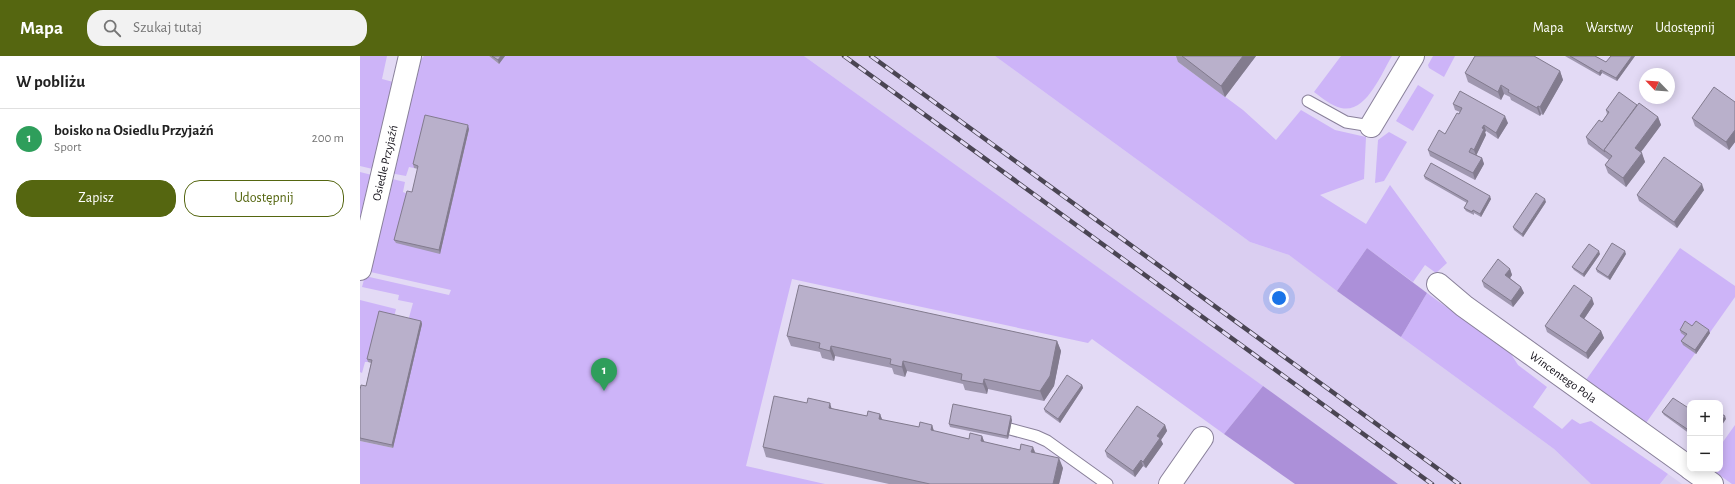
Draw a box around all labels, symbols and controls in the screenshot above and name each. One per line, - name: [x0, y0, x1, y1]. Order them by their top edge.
- search box: [87, 10, 367, 46]
- icon: search: [101, 17, 123, 39]
- text: Mapa: [20, 19, 63, 38]
- text: Szukaj tutaj: [133, 20, 202, 35]
- text: Mapa: [1533, 21, 1564, 35]
- text: Warstwy: [1586, 21, 1633, 35]
- text: Udostępnij: [1655, 21, 1715, 35]
- north arrow: [1639, 68, 1675, 104]
- text: W pobliżu: [16, 73, 85, 90]
- text: boisko na Osiedlu Przyjażń: [54, 123, 214, 138]
- street label: Osiedle Przyjaźń: [370, 124, 400, 202]
- text: 1: [27, 132, 31, 145]
- text: 200 m: [312, 132, 344, 145]
- text: Sport: [54, 141, 81, 154]
- button: Zapisz: [16, 180, 176, 217]
- button: Udostępnij: [184, 180, 344, 217]
- your location: [1269, 288, 1289, 308]
- street label: Wincentego Pola: [1527, 349, 1599, 405]
- pin: 1: [591, 358, 617, 391]
- map controls: [1687, 400, 1723, 472]
- button: +: [1687, 400, 1723, 436]
- button: −: [1687, 436, 1723, 472]

